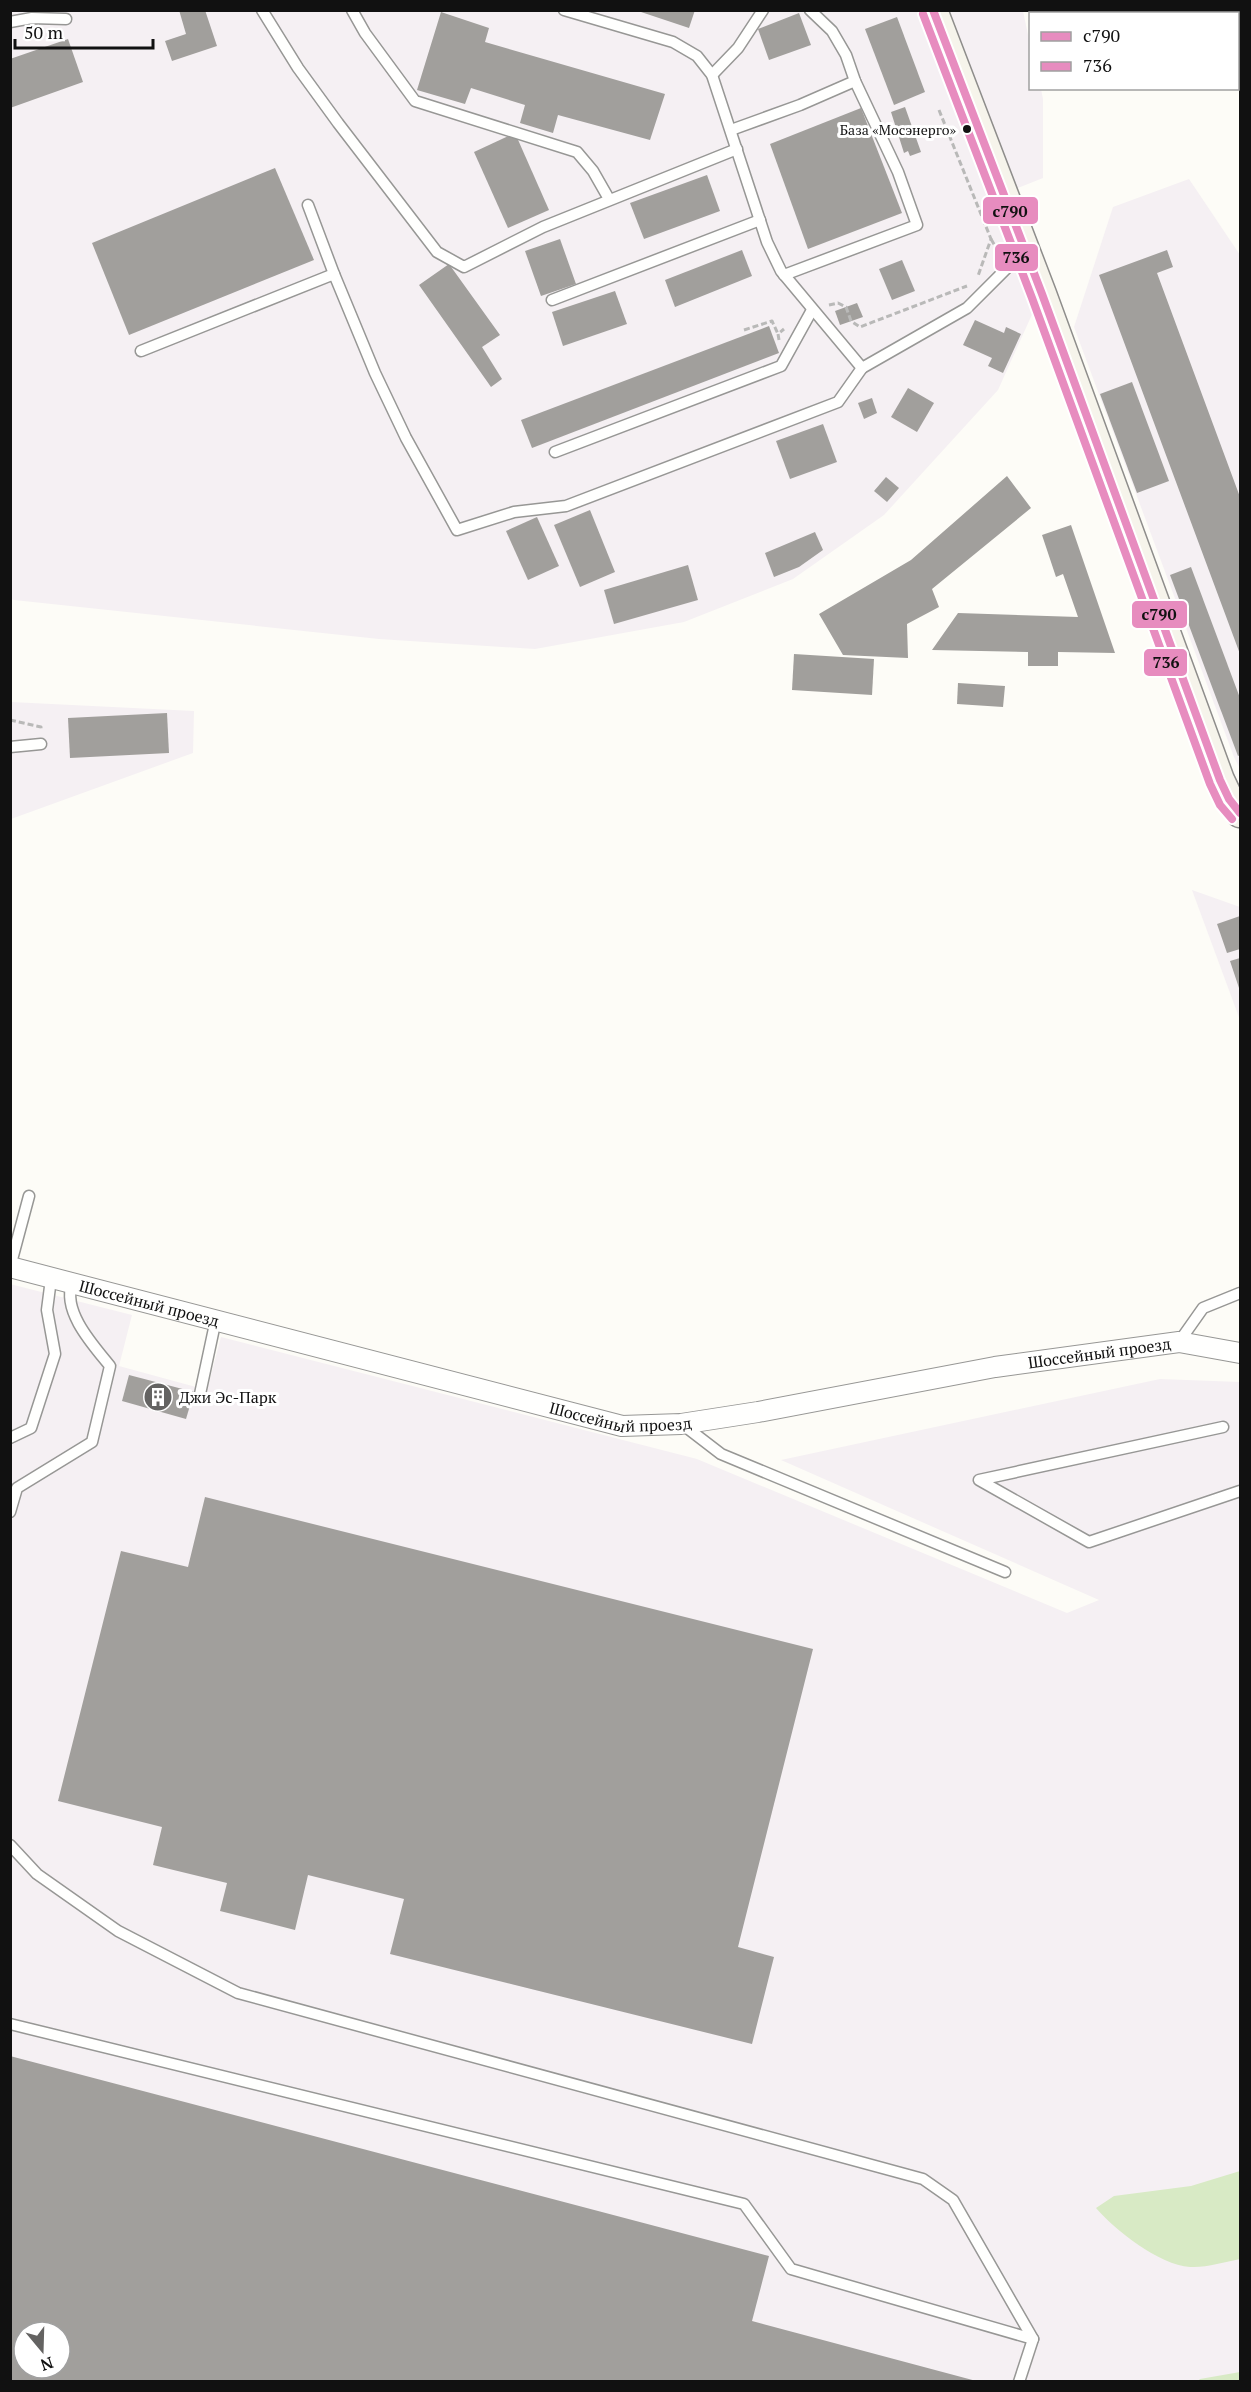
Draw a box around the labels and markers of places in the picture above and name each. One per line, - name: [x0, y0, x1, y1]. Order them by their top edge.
- place label: База «Мосэнерго»: [840, 120, 956, 139]
- marker: База «Мосэнерго»: [961, 123, 973, 135]
- building icon: Джи Эс-Парк: [142, 1381, 174, 1413]
- place label: Джи Эс-Парк: [179, 1386, 277, 1408]

